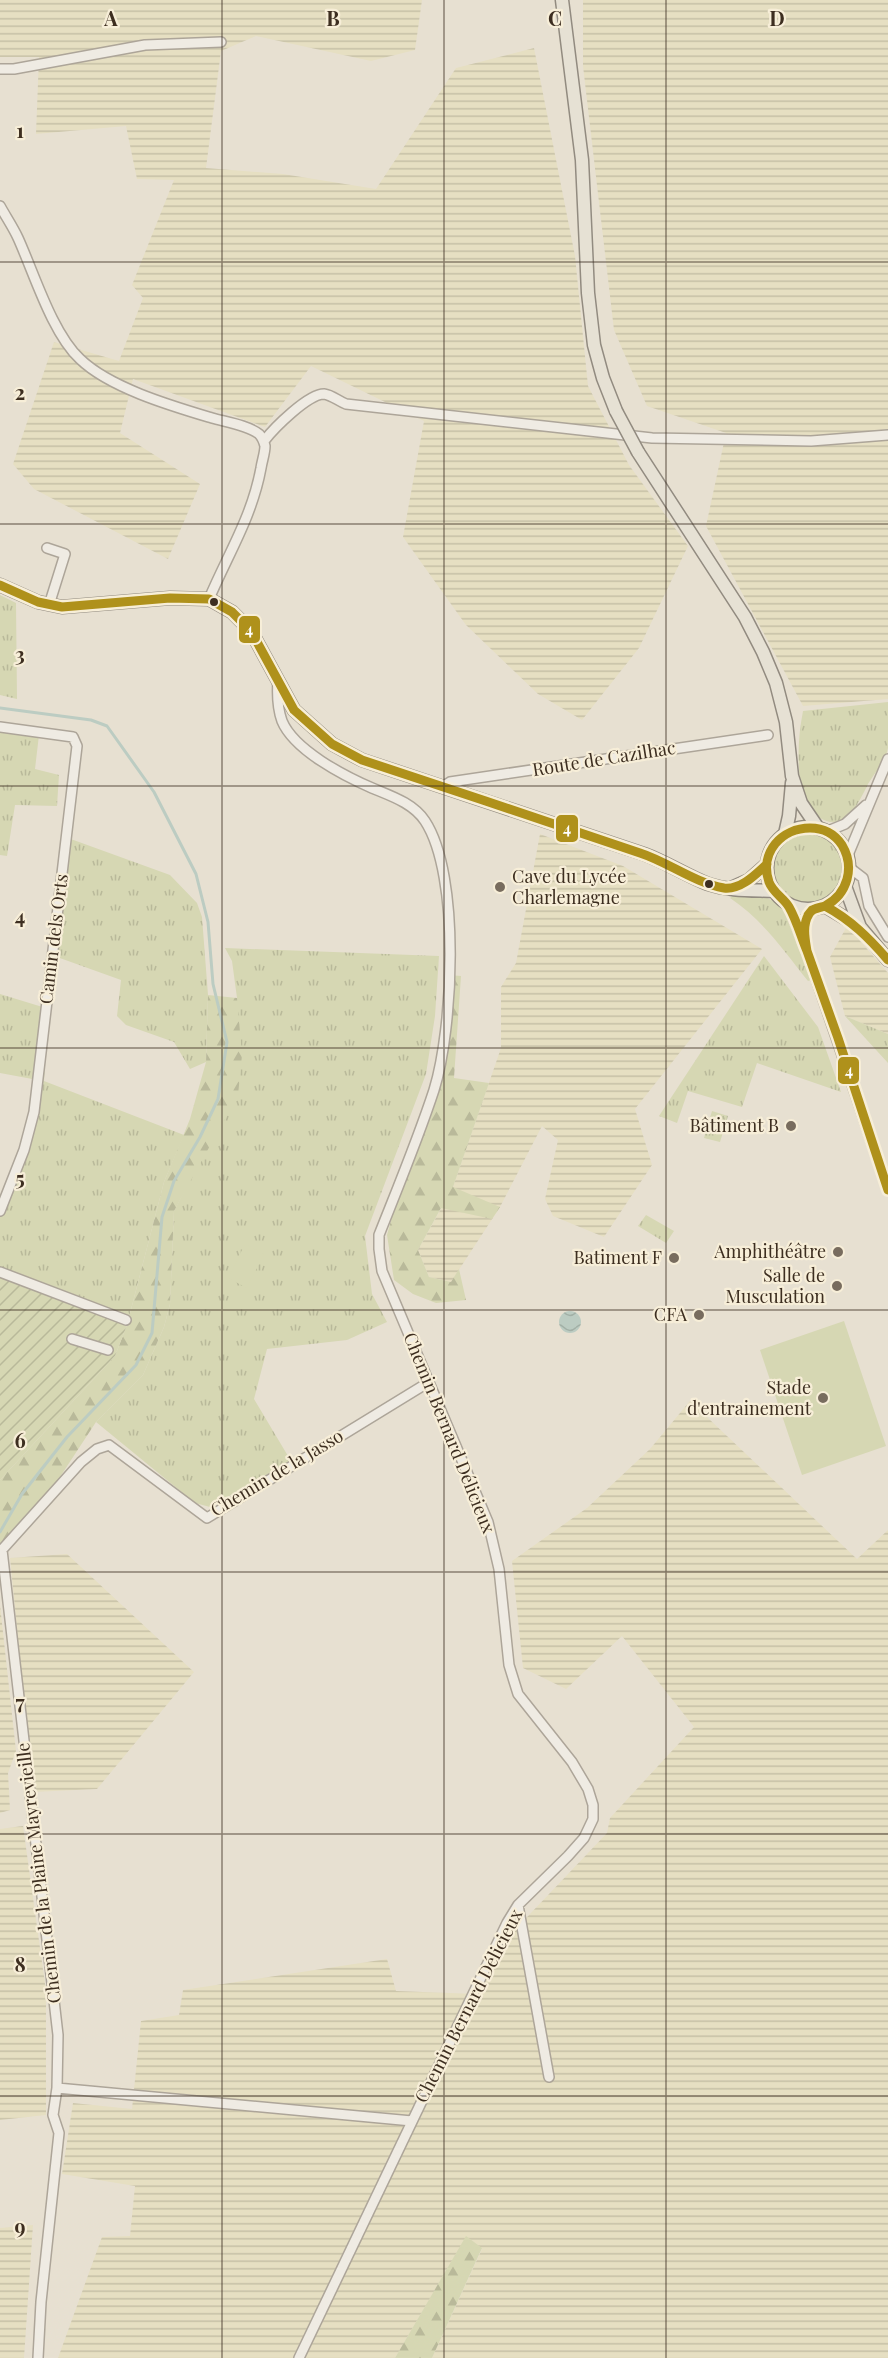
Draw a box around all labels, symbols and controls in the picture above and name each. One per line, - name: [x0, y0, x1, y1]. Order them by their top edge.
- text: A: [103, 4, 118, 31]
- text: B: [326, 4, 340, 31]
- text: C: [548, 4, 562, 31]
- text: D: [769, 4, 785, 31]
- text: 1: [16, 116, 24, 143]
- text: 2: [15, 378, 25, 405]
- unlabelled marker: [208, 596, 220, 608]
- line badge: 4: [238, 615, 261, 644]
- text: 4: [245, 618, 253, 639]
- text: 3: [15, 640, 25, 667]
- street label: Route de Cazilhac: [531, 735, 677, 781]
- line badge: 4: [555, 814, 579, 843]
- text: 4: [563, 817, 571, 838]
- place label: Cave du Lycée Charlemagne: [512, 864, 626, 909]
- street label: Camin dels Orts: [33, 872, 73, 1005]
- unlabelled marker: [703, 878, 715, 890]
- marker: Cave du Lycée Charlemagne: [493, 880, 507, 894]
- text: 4: [15, 902, 25, 929]
- line badge: 4: [837, 1056, 860, 1085]
- text: 4: [845, 1059, 853, 1080]
- place label: Bâtiment B: [690, 1113, 779, 1137]
- marker: Bâtiment B: [784, 1119, 798, 1133]
- text: 5: [15, 1164, 25, 1191]
- place label: Amphithéâtre: [713, 1239, 826, 1263]
- place label: Batiment F: [574, 1245, 662, 1269]
- marker: Amphithéâtre: [831, 1245, 845, 1259]
- marker: Batiment F: [667, 1251, 681, 1265]
- place label: Salle de Musculation: [725, 1263, 825, 1308]
- marker: Salle de Musculation: [830, 1279, 844, 1293]
- place label: CFA: [654, 1302, 688, 1326]
- marker: CFA: [692, 1308, 706, 1322]
- street label: Chemin Bernard Délicieux: [399, 1329, 502, 1537]
- place label: Stade d'entrainement: [687, 1375, 812, 1420]
- marker: Stade d'entrainement: [816, 1391, 830, 1405]
- street label: Chemin de la Jasso: [206, 1423, 347, 1521]
- text: 6: [14, 1426, 26, 1453]
- text: 7: [15, 1688, 25, 1715]
- street label: Chemin de la Plaine Mayrevieille: [10, 1741, 66, 2005]
- street label: Chemin Bernard Délicieux: [409, 1904, 528, 2107]
- text: 8: [14, 1950, 26, 1977]
- text: 9: [14, 2212, 26, 2239]

